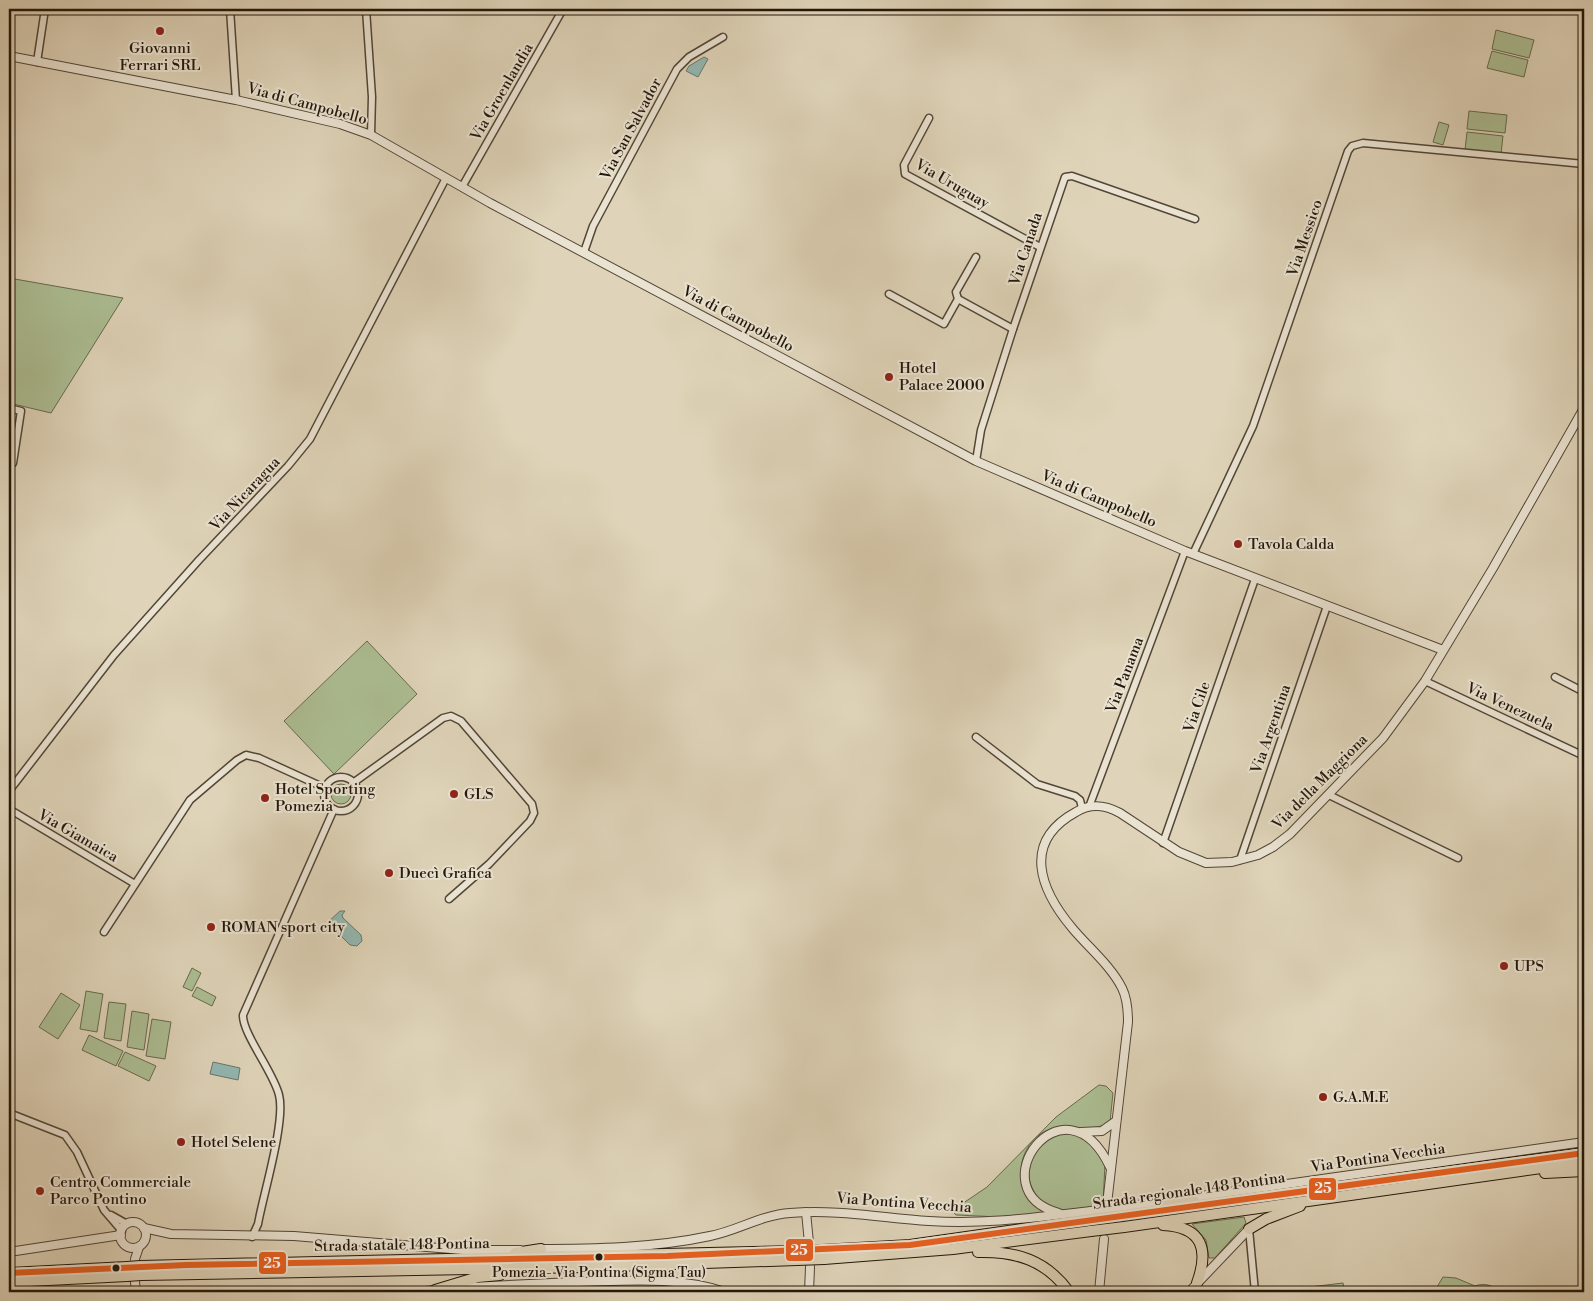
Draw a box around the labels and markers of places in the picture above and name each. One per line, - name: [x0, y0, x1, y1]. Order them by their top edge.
- marker: Giovanni Ferrari SRL: [154, 25, 166, 37]
- place label: Giovanni Ferrari SRL: [120, 39, 201, 75]
- place label: Hotel Palace 2000: [899, 359, 985, 395]
- marker: Hotel Palace 2000: [883, 371, 895, 383]
- place label: Tavola Calda: [1248, 535, 1335, 554]
- marker: Tavola Calda: [1232, 538, 1244, 550]
- place label: Hotel Sporting Pomezia: [275, 780, 375, 816]
- place label: GLS: [464, 785, 494, 804]
- marker: GLS: [448, 788, 460, 800]
- marker: Hotel Sporting Pomezia: [259, 792, 271, 804]
- place label: Duecì Grafica: [399, 864, 492, 883]
- marker: Duecì Grafica: [383, 867, 395, 879]
- place label: ROMAN sport city: [221, 918, 345, 937]
- marker: ROMAN sport city: [205, 921, 217, 933]
- place label: UPS: [1514, 957, 1544, 976]
- marker: UPS: [1498, 960, 1510, 972]
- place label: G.A.M.E: [1333, 1088, 1389, 1107]
- marker: G.A.M.E: [1317, 1091, 1329, 1103]
- place label: Hotel Selene: [191, 1133, 276, 1152]
- marker: Hotel Selene: [175, 1136, 187, 1148]
- place label: Centro Commerciale Parco Pontino: [50, 1173, 191, 1209]
- marker: Centro Commerciale Parco Pontino: [34, 1185, 46, 1197]
- marker: Pomezia- Via Pontina (Sigma Tau): [594, 1252, 604, 1262]
- unlabelled marker: [111, 1263, 121, 1273]
- place label: Pomezia- Via Pontina (Sigma Tau): [492, 1264, 706, 1282]

